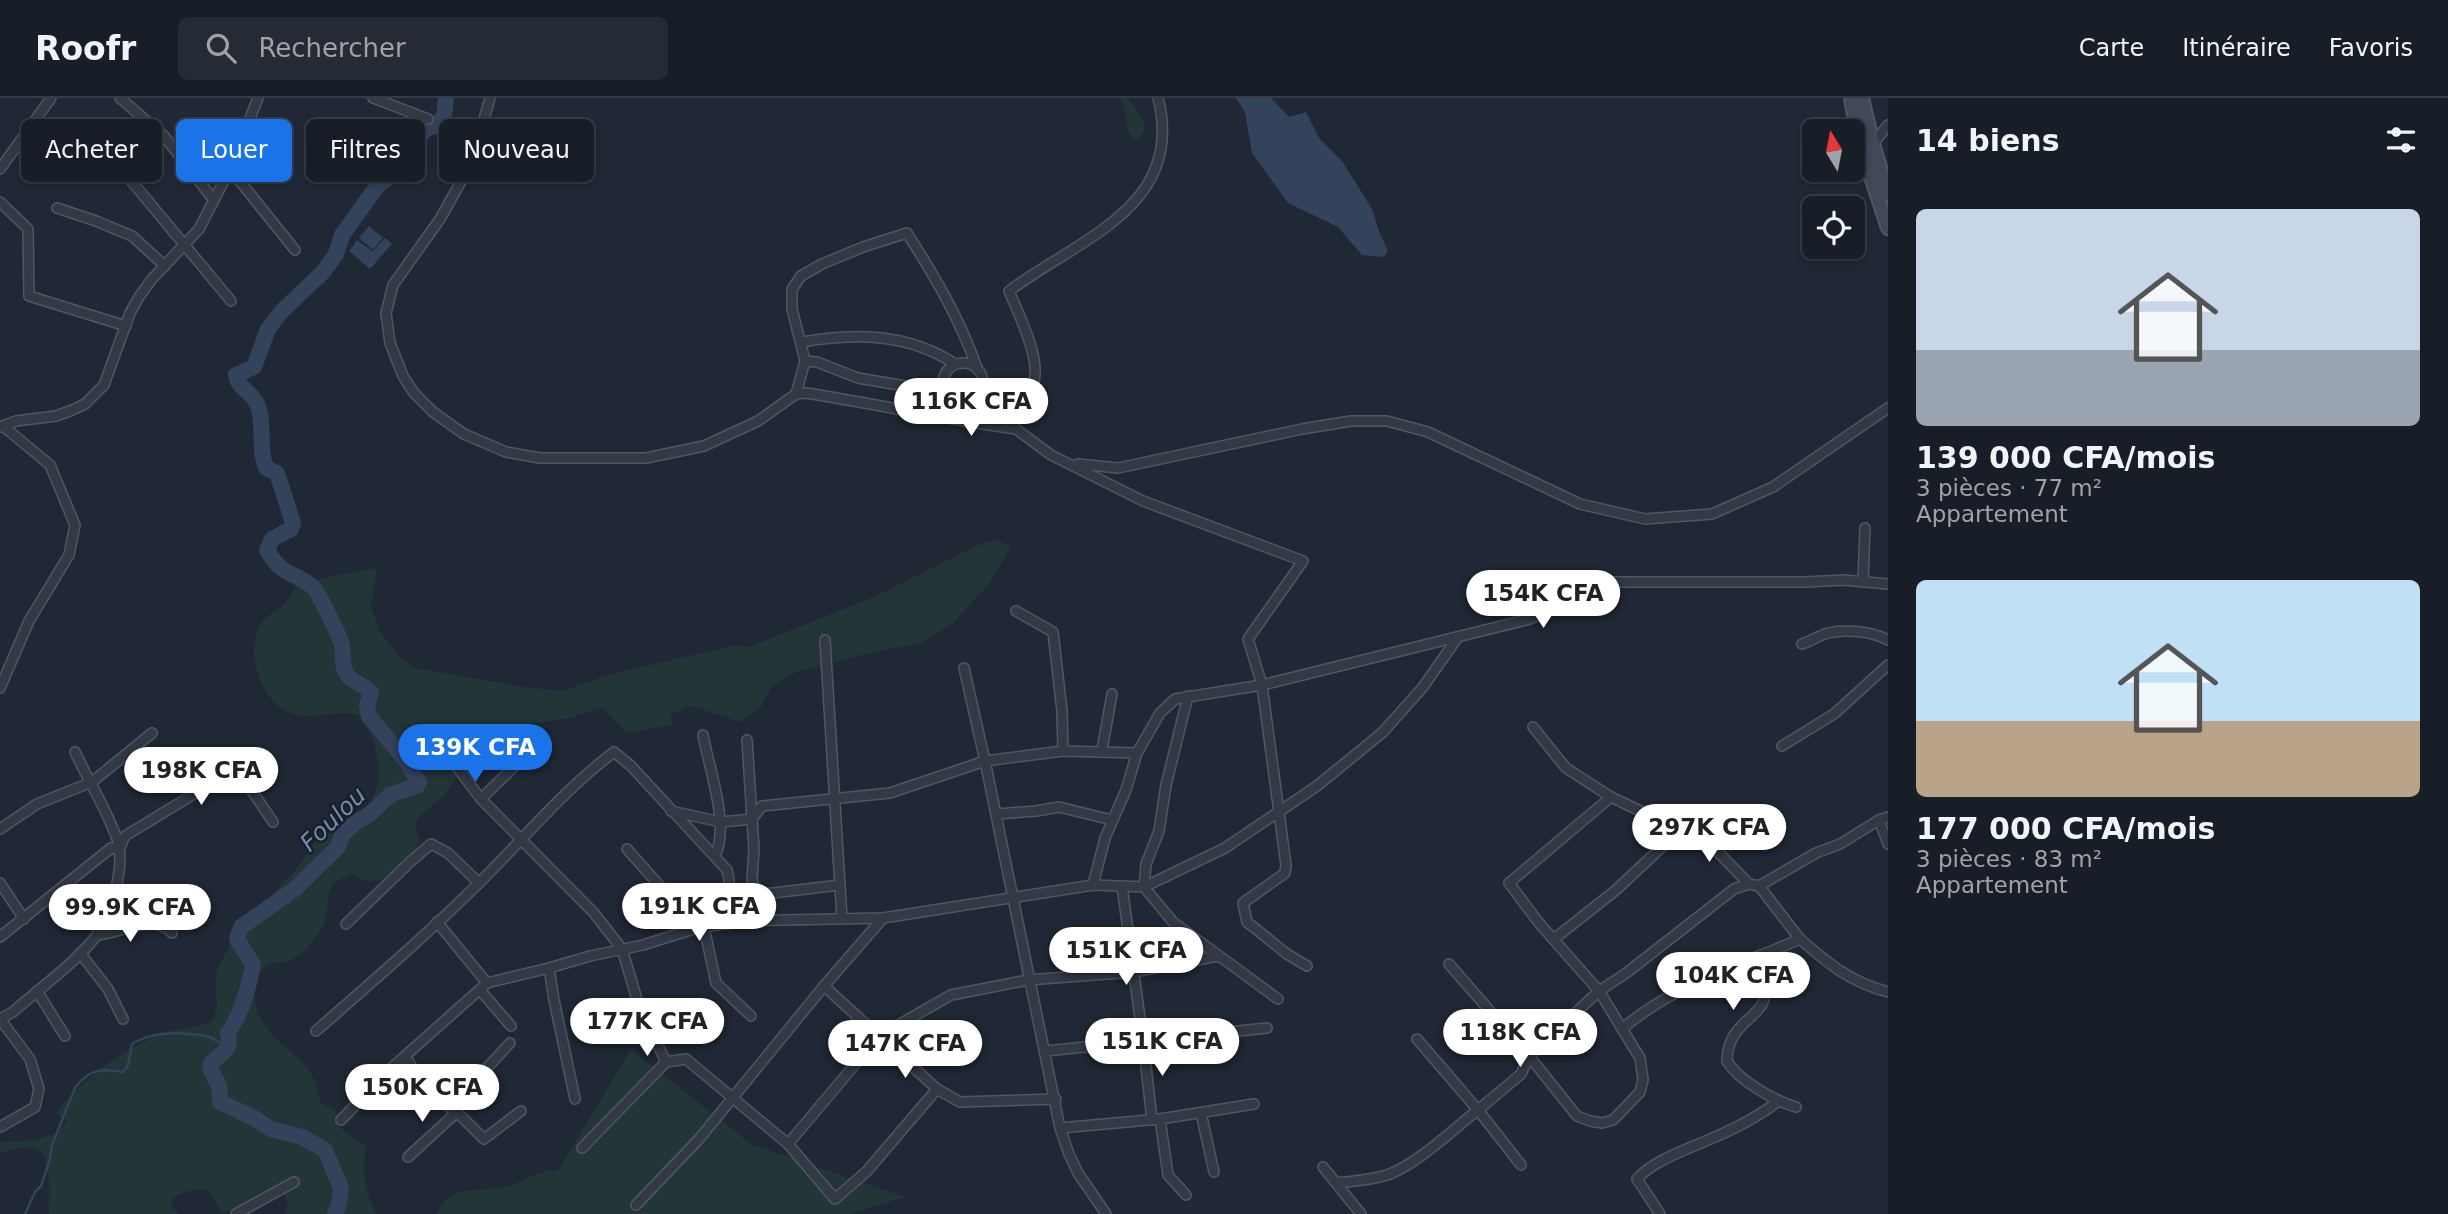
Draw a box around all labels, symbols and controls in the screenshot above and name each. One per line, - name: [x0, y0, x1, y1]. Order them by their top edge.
- search box: [178, 17, 668, 80]
- text: Roofr: [35, 29, 136, 68]
- icon: search: [202, 29, 240, 67]
- text: Rechercher: [258, 33, 406, 63]
- text: Carte: [2079, 34, 2144, 62]
- text: Itinéraire: [2182, 34, 2291, 62]
- text: Favoris: [2329, 34, 2413, 62]
- chip: Acheter: [21, 119, 162, 182]
- chip: Louer: [176, 119, 292, 182]
- chip: Filtres: [306, 119, 425, 182]
- chip: Nouveau: [439, 119, 594, 182]
- north arrow: [1802, 119, 1866, 182]
- map controls: [1802, 119, 1865, 259]
- icon: filters: [2382, 121, 2420, 159]
- text: 14 biens: [1916, 123, 2060, 158]
- button: locate: [1802, 196, 1865, 259]
- icon: home: [2105, 254, 2231, 380]
- pin: 116K CFA: [899, 378, 1043, 438]
- text: 116K CFA: [910, 388, 1032, 414]
- text: 139 000 CFA/mois: [1916, 440, 2215, 475]
- text: 3 pièces · 77 m²: [1916, 475, 2102, 501]
- text: Appartement: [1916, 501, 2068, 527]
- pin: 154K CFA: [1471, 570, 1615, 630]
- text: 154K CFA: [1482, 580, 1604, 606]
- icon: home: [2105, 625, 2231, 751]
- pin: 139K CFA: [403, 724, 547, 784]
- text: 139K CFA: [414, 734, 536, 760]
- pin: 198K CFA: [129, 748, 273, 807]
- text: 198K CFA: [140, 757, 262, 783]
- water label: Foulou: [294, 781, 372, 857]
- pin: 297K CFA: [1637, 804, 1781, 864]
- text: 177 000 CFA/mois: [1916, 811, 2215, 846]
- text: 297K CFA: [1648, 814, 1770, 840]
- text: 3 pièces · 83 m²: [1916, 846, 2102, 872]
- text: Appartement: [1916, 872, 2068, 898]
- pin: 99.9K CFA: [50, 884, 210, 944]
- pin: 191K CFA: [627, 884, 771, 943]
- text: 191K CFA: [638, 893, 760, 919]
- text: 99.9K CFA: [65, 894, 195, 920]
- pin: 151K CFA: [1054, 928, 1198, 987]
- text: 151K CFA: [1065, 937, 1187, 963]
- pin: 104K CFA: [1661, 953, 1805, 1012]
- text: 104K CFA: [1672, 962, 1794, 988]
- pin: 177K CFA: [575, 998, 719, 1058]
- text: 177K CFA: [586, 1008, 708, 1034]
- pin: 118K CFA: [1448, 1010, 1592, 1069]
- pin: 151K CFA: [1090, 1018, 1234, 1078]
- text: 118K CFA: [1459, 1019, 1581, 1045]
- pin: 147K CFA: [833, 1020, 977, 1080]
- text: 151K CFA: [1101, 1028, 1223, 1054]
- text: 147K CFA: [844, 1030, 966, 1056]
- pin: 150K CFA: [350, 1065, 494, 1124]
- text: 150K CFA: [361, 1074, 483, 1100]

